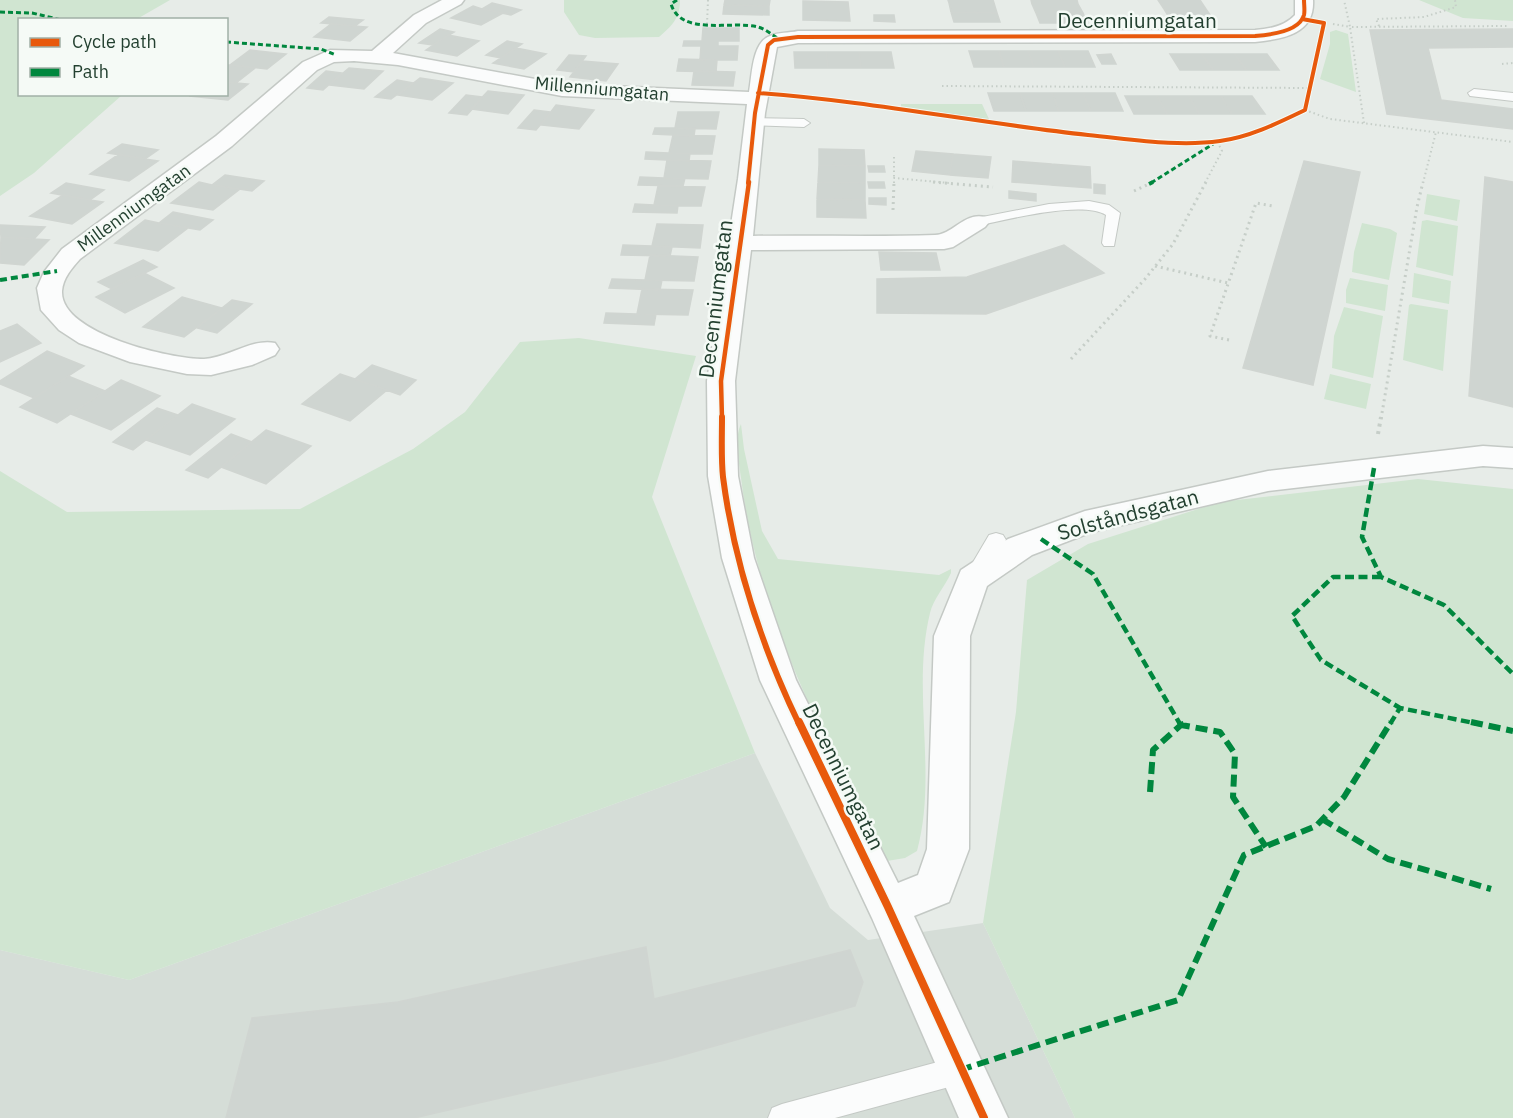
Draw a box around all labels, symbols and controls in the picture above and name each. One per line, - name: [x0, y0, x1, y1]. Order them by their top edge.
- street label: Decenniumgatan: [1057, 6, 1217, 34]
- legend: [18, 18, 228, 96]
- text: Cycle path: [72, 30, 157, 53]
- text: Path: [72, 60, 109, 83]
- street label: Millenniumgatan: [534, 71, 670, 106]
- street label: Millenniumgatan: [72, 159, 195, 257]
- street label: Decenniumgatan: [691, 218, 739, 380]
- street label: Solståndsgatan: [1054, 482, 1201, 546]
- street label: Decenniumgatan: [796, 699, 891, 854]

